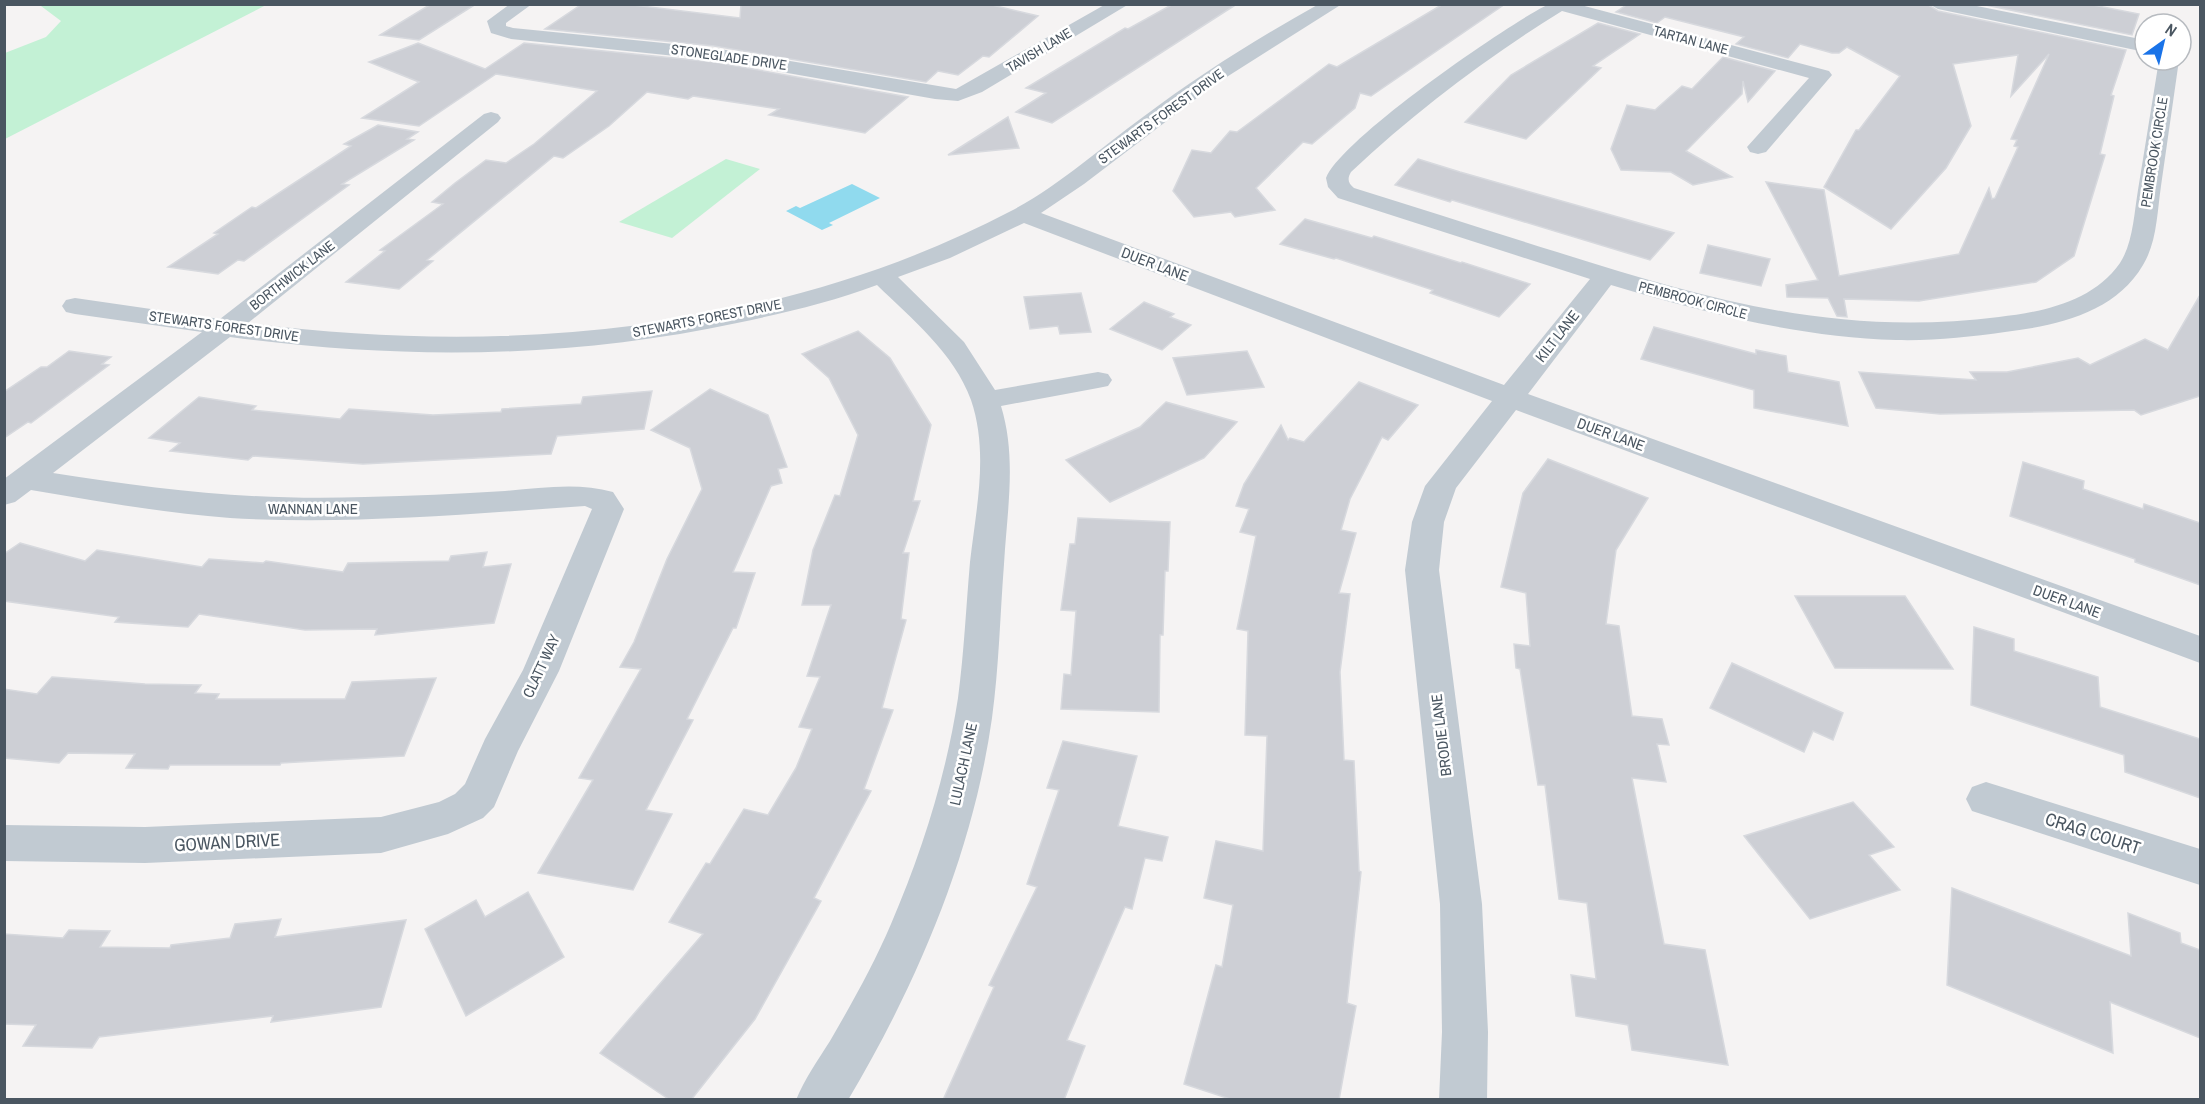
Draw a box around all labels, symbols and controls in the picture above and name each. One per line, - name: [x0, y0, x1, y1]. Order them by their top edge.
- north arrow: [2133, 12, 2193, 72]
- text: N: [2161, 18, 2181, 41]
- street label: TARTAN LANE: [1651, 21, 1731, 59]
- street label: TAVISH LANE: [1003, 23, 1075, 77]
- street label: STONEGLADE DRIVE: [670, 40, 788, 74]
- street label: STEWARTS FOREST DRIVE: [1095, 64, 1227, 168]
- street label: PEMBROOK CIRCLE: [2136, 95, 2172, 209]
- street label: BORTHWICK LANE: [246, 236, 338, 314]
- street label: DUER LANE: [1118, 242, 1192, 286]
- street label: PEMBROOK CIRCLE: [1637, 277, 1749, 323]
- street label: STEWARTS FOREST DRIVE: [631, 295, 783, 341]
- street label: KILT LANE: [1530, 306, 1584, 366]
- street label: STEWARTS FOREST DRIVE: [148, 307, 300, 345]
- street label: DUER LANE: [1574, 412, 1648, 456]
- street label: WANNAN LANE: [268, 498, 358, 519]
- street label: DUER LANE: [2030, 579, 2104, 623]
- street label: CLATT WAY: [517, 630, 565, 701]
- street label: BRODIE LANE: [1426, 693, 1456, 777]
- street label: LULACH LANE: [944, 721, 982, 807]
- street label: CRAG COURT: [2042, 806, 2144, 860]
- street label: GOWAN DRIVE: [173, 827, 281, 857]

